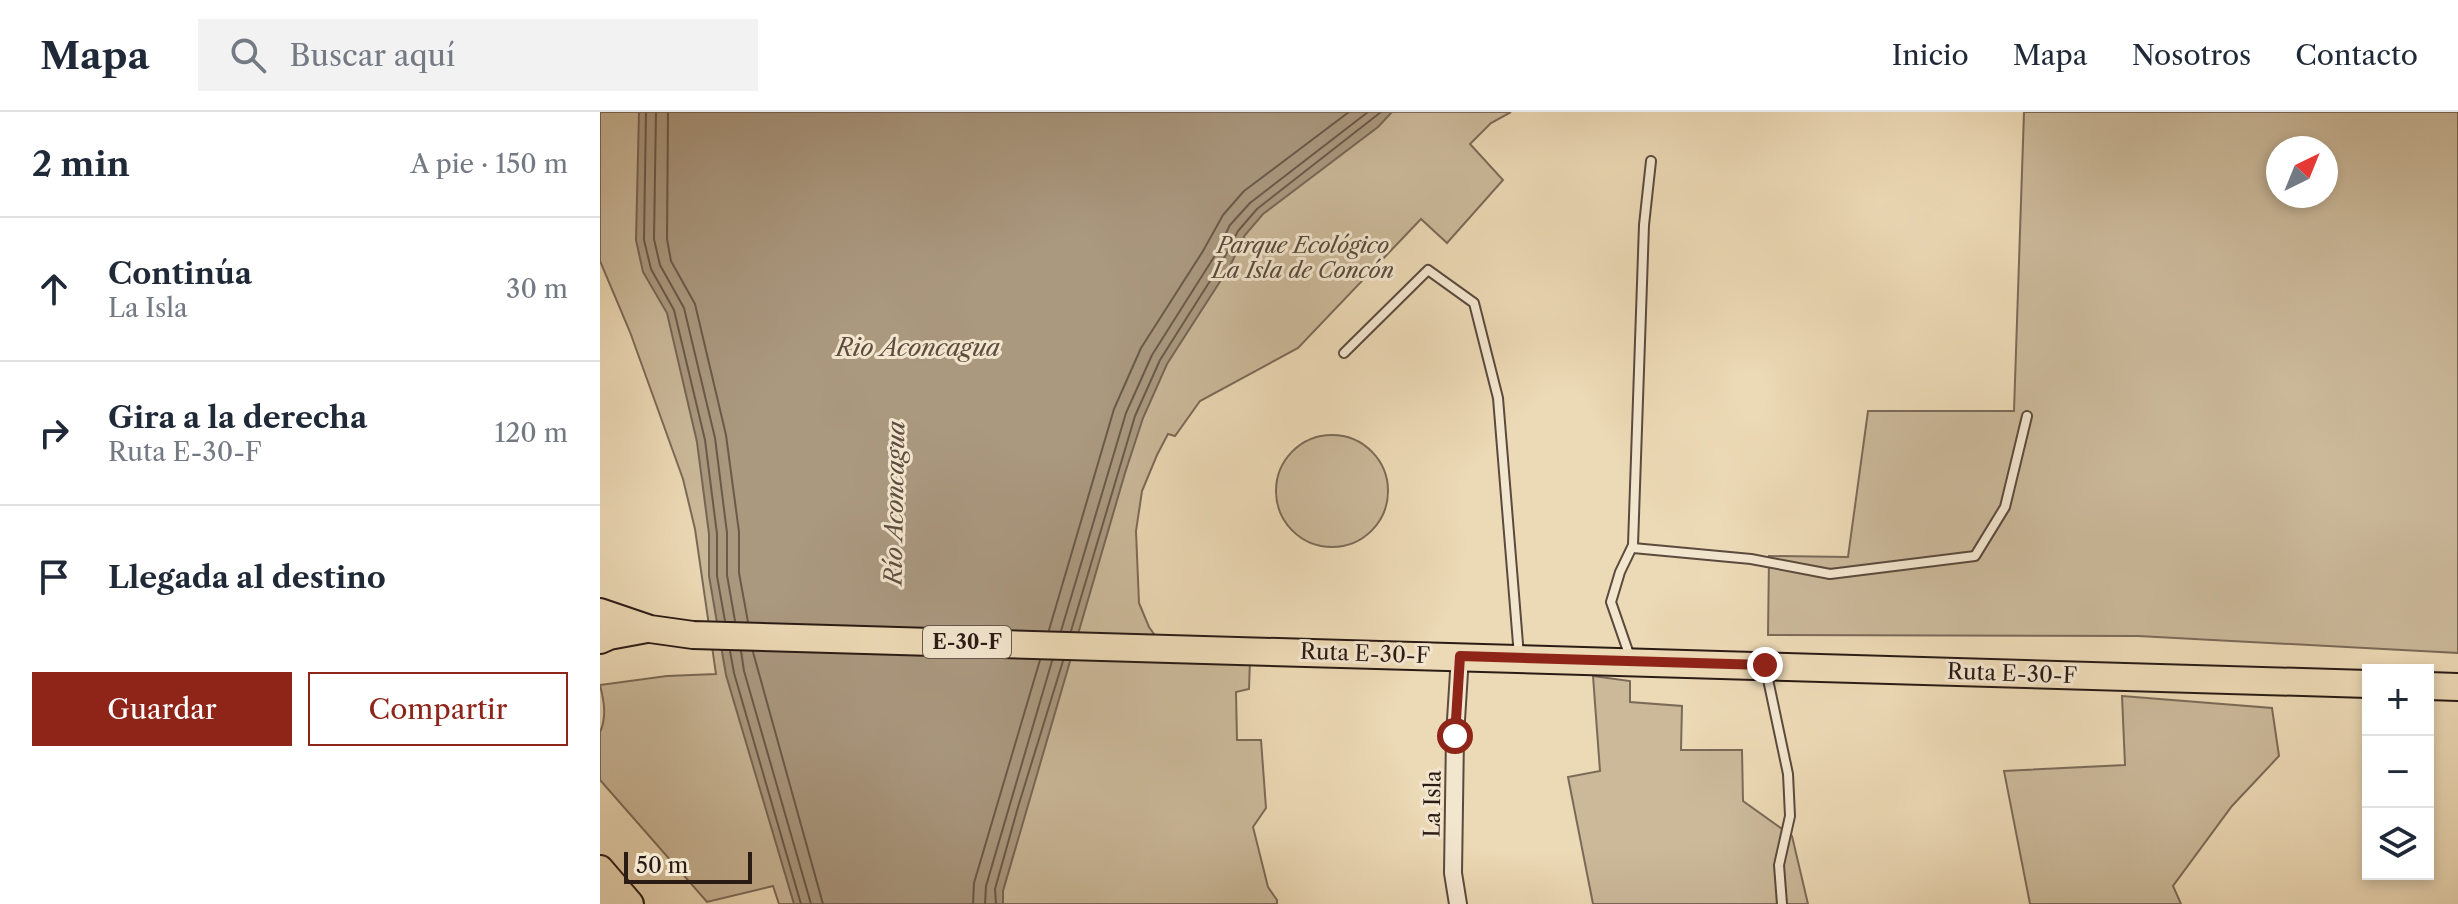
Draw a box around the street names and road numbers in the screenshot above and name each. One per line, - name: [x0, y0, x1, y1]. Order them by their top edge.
- road number: E-30-F: [923, 626, 1011, 658]
- street label: Ruta E-30-F: [1300, 638, 1430, 669]
- street label: Ruta E-30-F: [1947, 658, 2077, 689]
- street label: La Isla: [1418, 770, 1447, 838]

